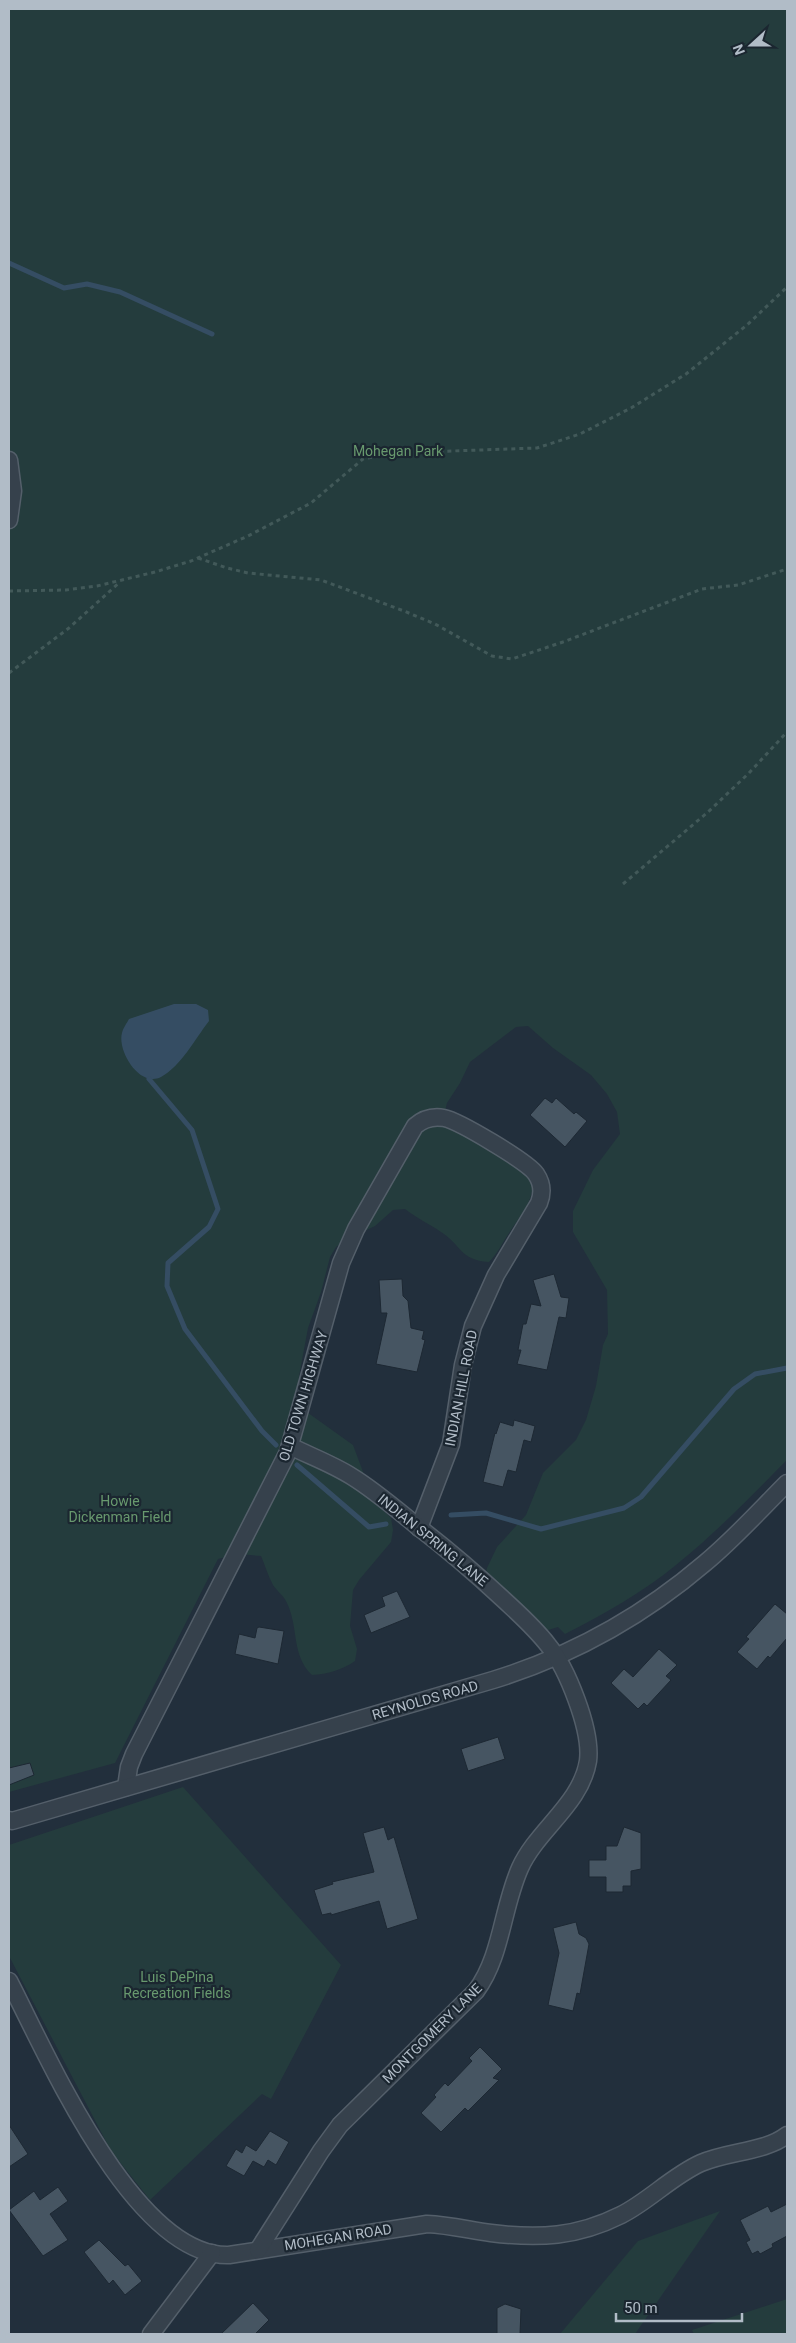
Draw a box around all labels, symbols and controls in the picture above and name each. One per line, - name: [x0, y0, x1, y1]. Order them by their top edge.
- north arrow: [726, 20, 776, 70]
- text: N: [730, 42, 748, 57]
- park label: Mohegan Park: [353, 443, 444, 459]
- street label: OLD TOWN HIGHWAY: [276, 1328, 331, 1463]
- street label: INDIAN HILL ROAD: [442, 1328, 480, 1448]
- street label: INDIAN SPRING LANE: [375, 1491, 491, 1589]
- park label: Howie Dickenman Field: [69, 1493, 172, 1525]
- street label: REYNOLDS ROAD: [370, 1677, 480, 1723]
- park label: Luis DePina Recreation Fields: [123, 1969, 231, 2001]
- street label: MONTGOMERY LANE: [379, 1980, 485, 2086]
- street label: MOHEGAN ROAD: [283, 2221, 393, 2253]
- scale bar: [616, 2290, 742, 2322]
- text: 50 m: [624, 2299, 658, 2317]

